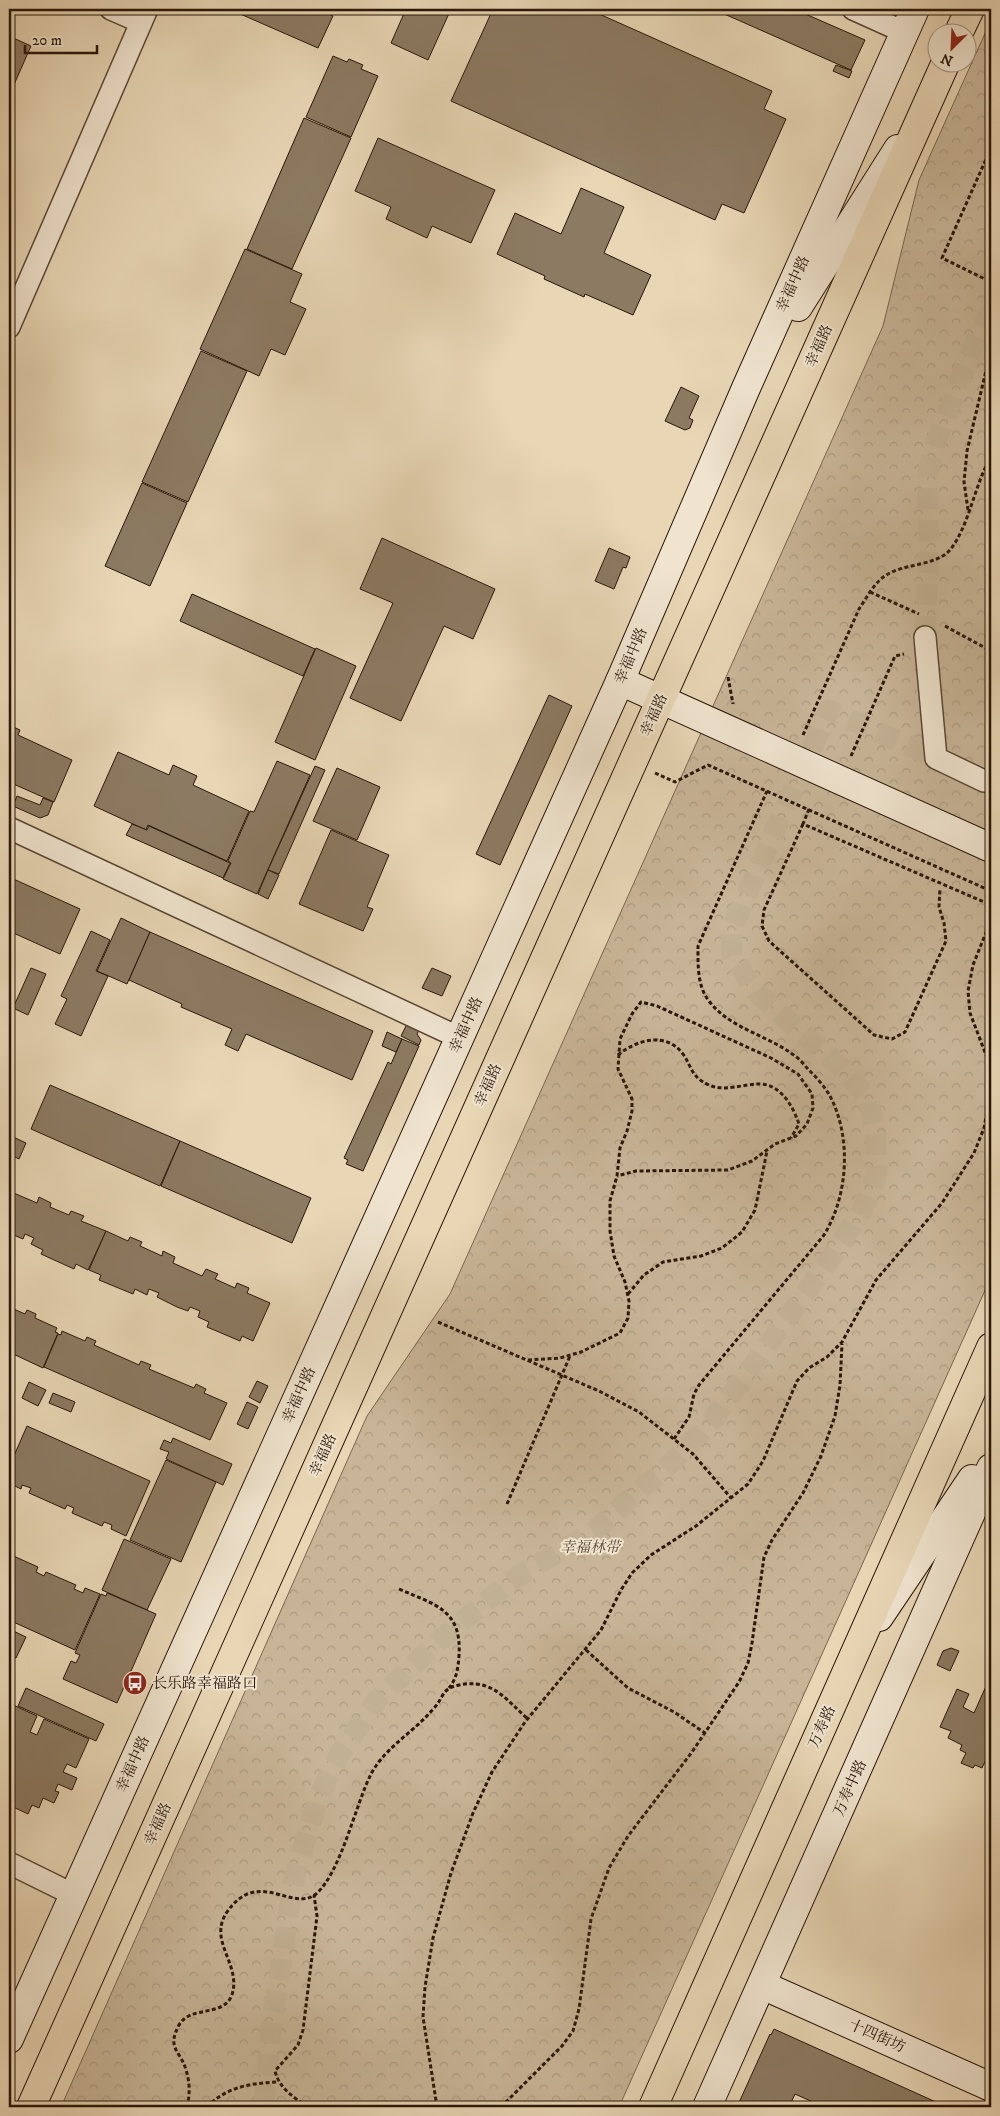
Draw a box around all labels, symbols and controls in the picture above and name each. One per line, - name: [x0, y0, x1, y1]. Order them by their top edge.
- scale bar: [25, 22, 98, 54]
- north arrow: [928, 22, 978, 72]
- text: 20 m: [32, 31, 62, 50]
- text: N: [938, 48, 956, 70]
- street label: 幸福中路: [772, 253, 814, 315]
- street label: 幸福路: [801, 322, 837, 370]
- street label: 幸福中路: [611, 625, 651, 687]
- street label: 幸福路: [636, 691, 672, 739]
- street label: 幸福中路: [445, 994, 487, 1056]
- street label: 幸福路: [470, 1061, 506, 1109]
- street label: 幸福中路: [278, 1364, 320, 1426]
- street label: 幸福路: [305, 1431, 341, 1479]
- park label: 幸福林带: [560, 1538, 623, 1557]
- bus stop icon: 长乐路幸福路口: [122, 1670, 148, 1696]
- place label: 长乐路幸福路口: [152, 1674, 257, 1693]
- street label: 万寿路: [804, 1703, 840, 1751]
- street label: 幸福中路: [112, 1733, 154, 1795]
- street label: 万寿中路: [829, 1757, 871, 1819]
- street label: 幸福路: [140, 1800, 176, 1848]
- street label: 十四街坊: [846, 2015, 908, 2057]

